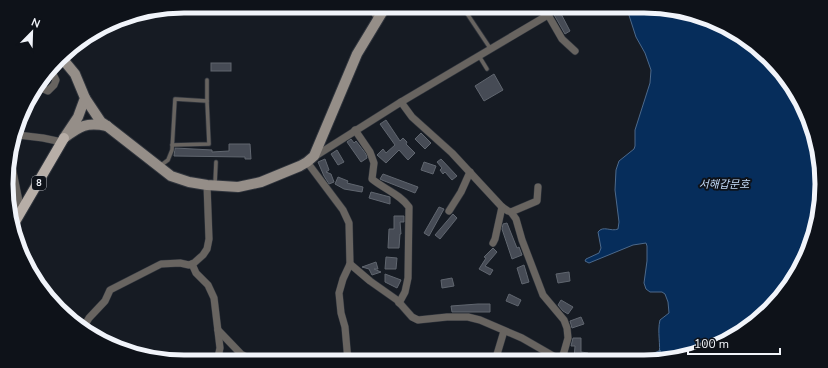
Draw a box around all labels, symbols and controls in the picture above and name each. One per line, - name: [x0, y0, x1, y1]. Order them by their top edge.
- north arrow: [12, 12, 52, 52]
- text: N: [29, 15, 42, 32]
- road number: 8: [32, 176, 46, 190]
- water label: 서해갑문호: [699, 177, 750, 192]
- scale bar: [688, 330, 780, 356]
- text: 100 m: [694, 336, 729, 352]

